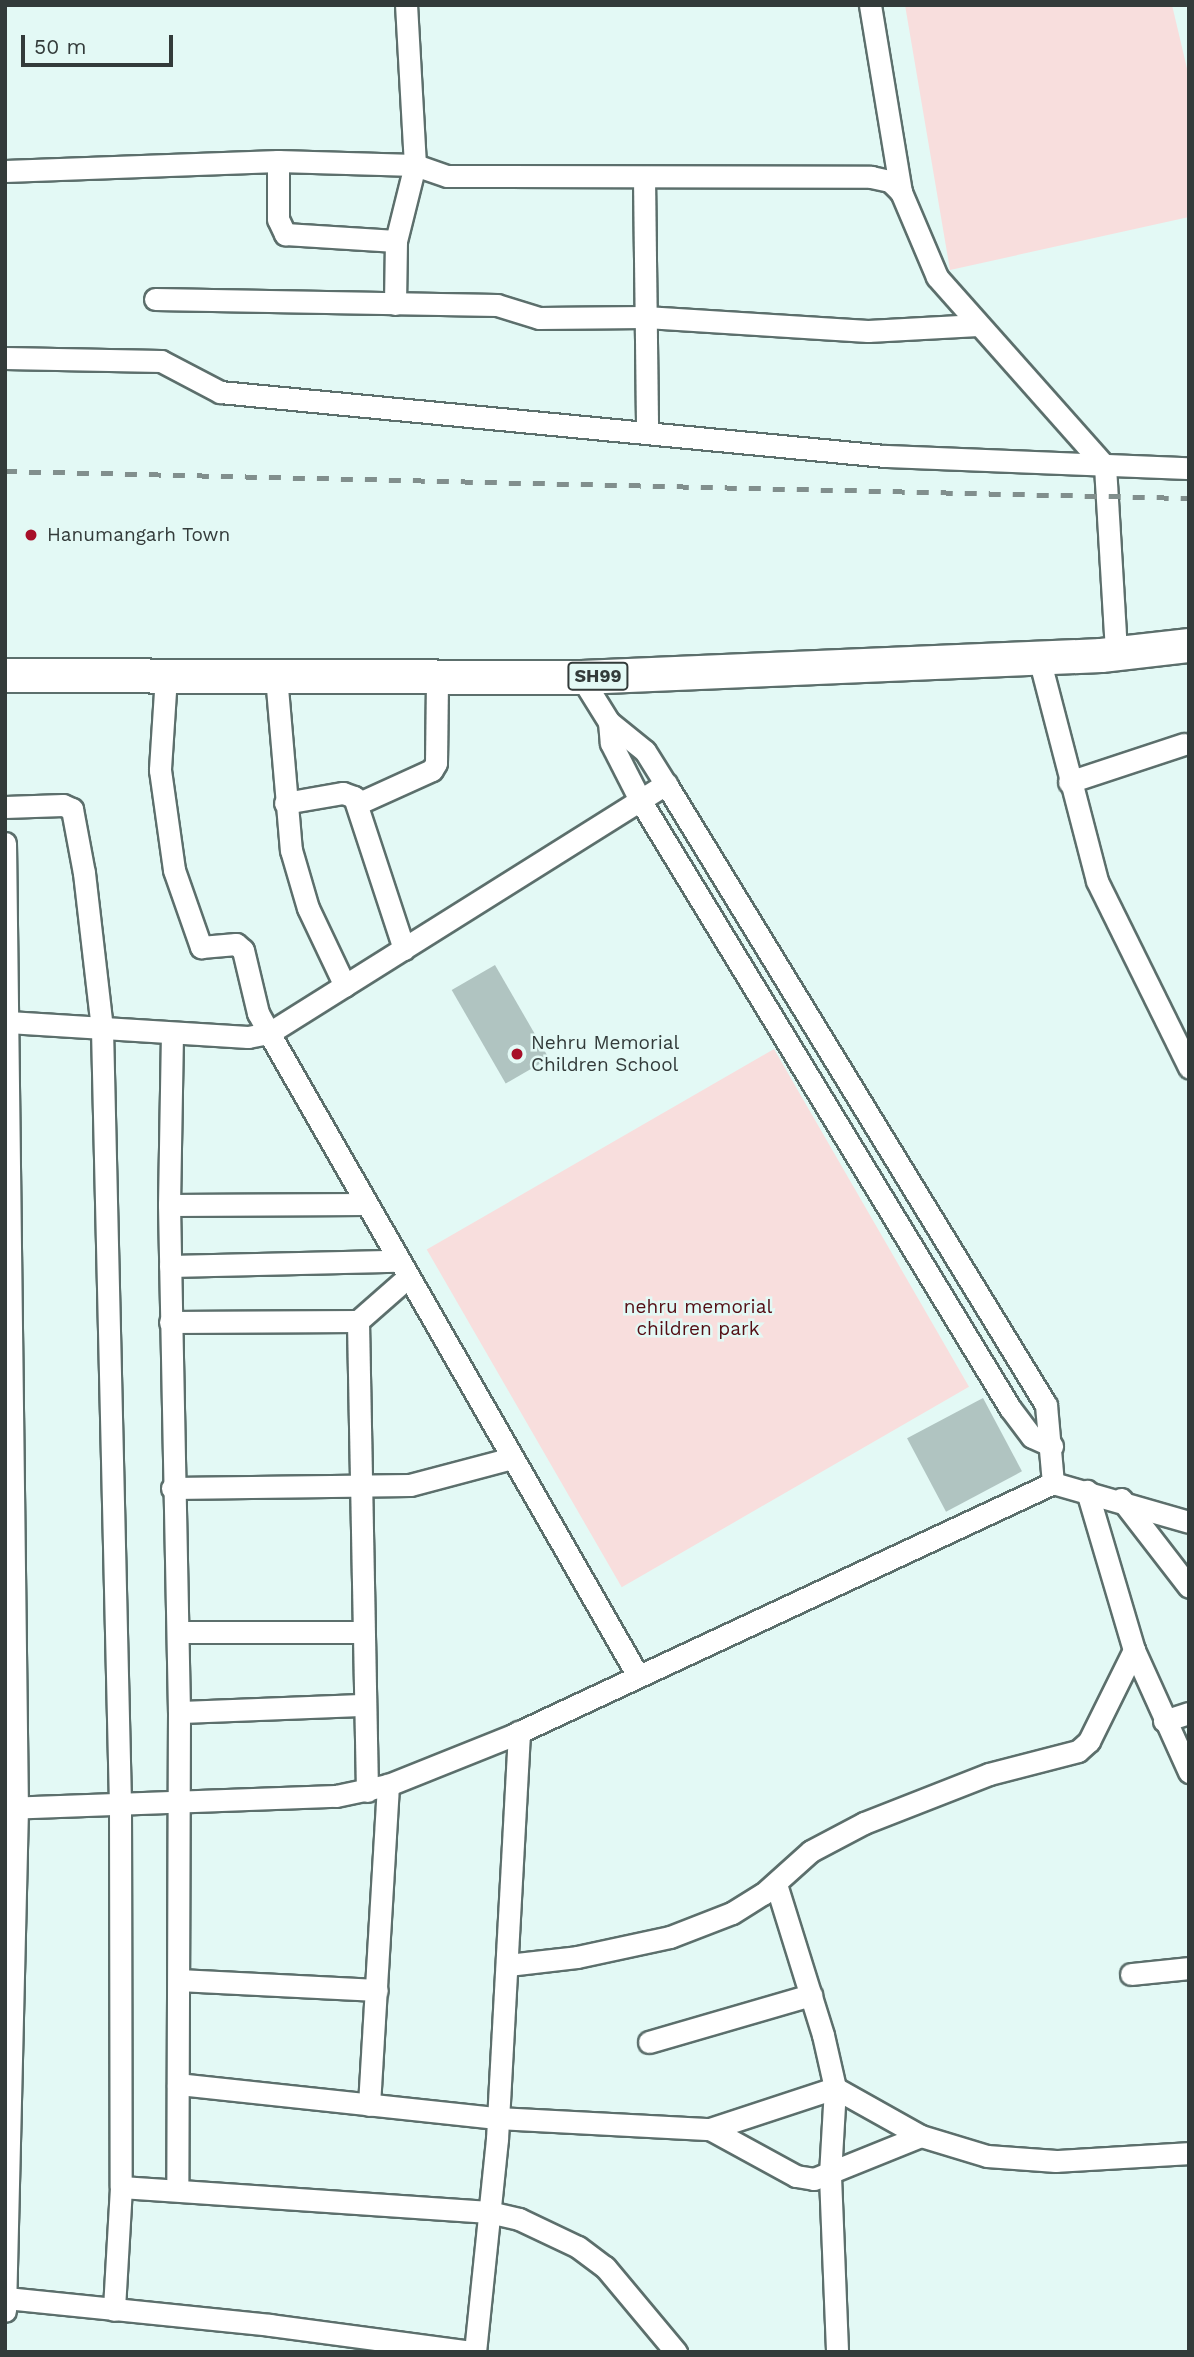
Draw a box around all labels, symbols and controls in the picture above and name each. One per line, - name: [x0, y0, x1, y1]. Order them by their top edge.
- scale bar: [24, 21, 177, 65]
- text: 50 m: [34, 34, 86, 59]
- place label: Hanumangarh Town: [47, 524, 231, 546]
- marker: Hanumangarh Town: [21, 525, 41, 545]
- road number: SH99: [566, 662, 630, 690]
- place label: Nehru Memorial Children School: [531, 1032, 679, 1076]
- marker: Nehru Memorial Children School: [509, 1046, 525, 1062]
- park label: nehru memorial children park: [624, 1296, 772, 1340]

